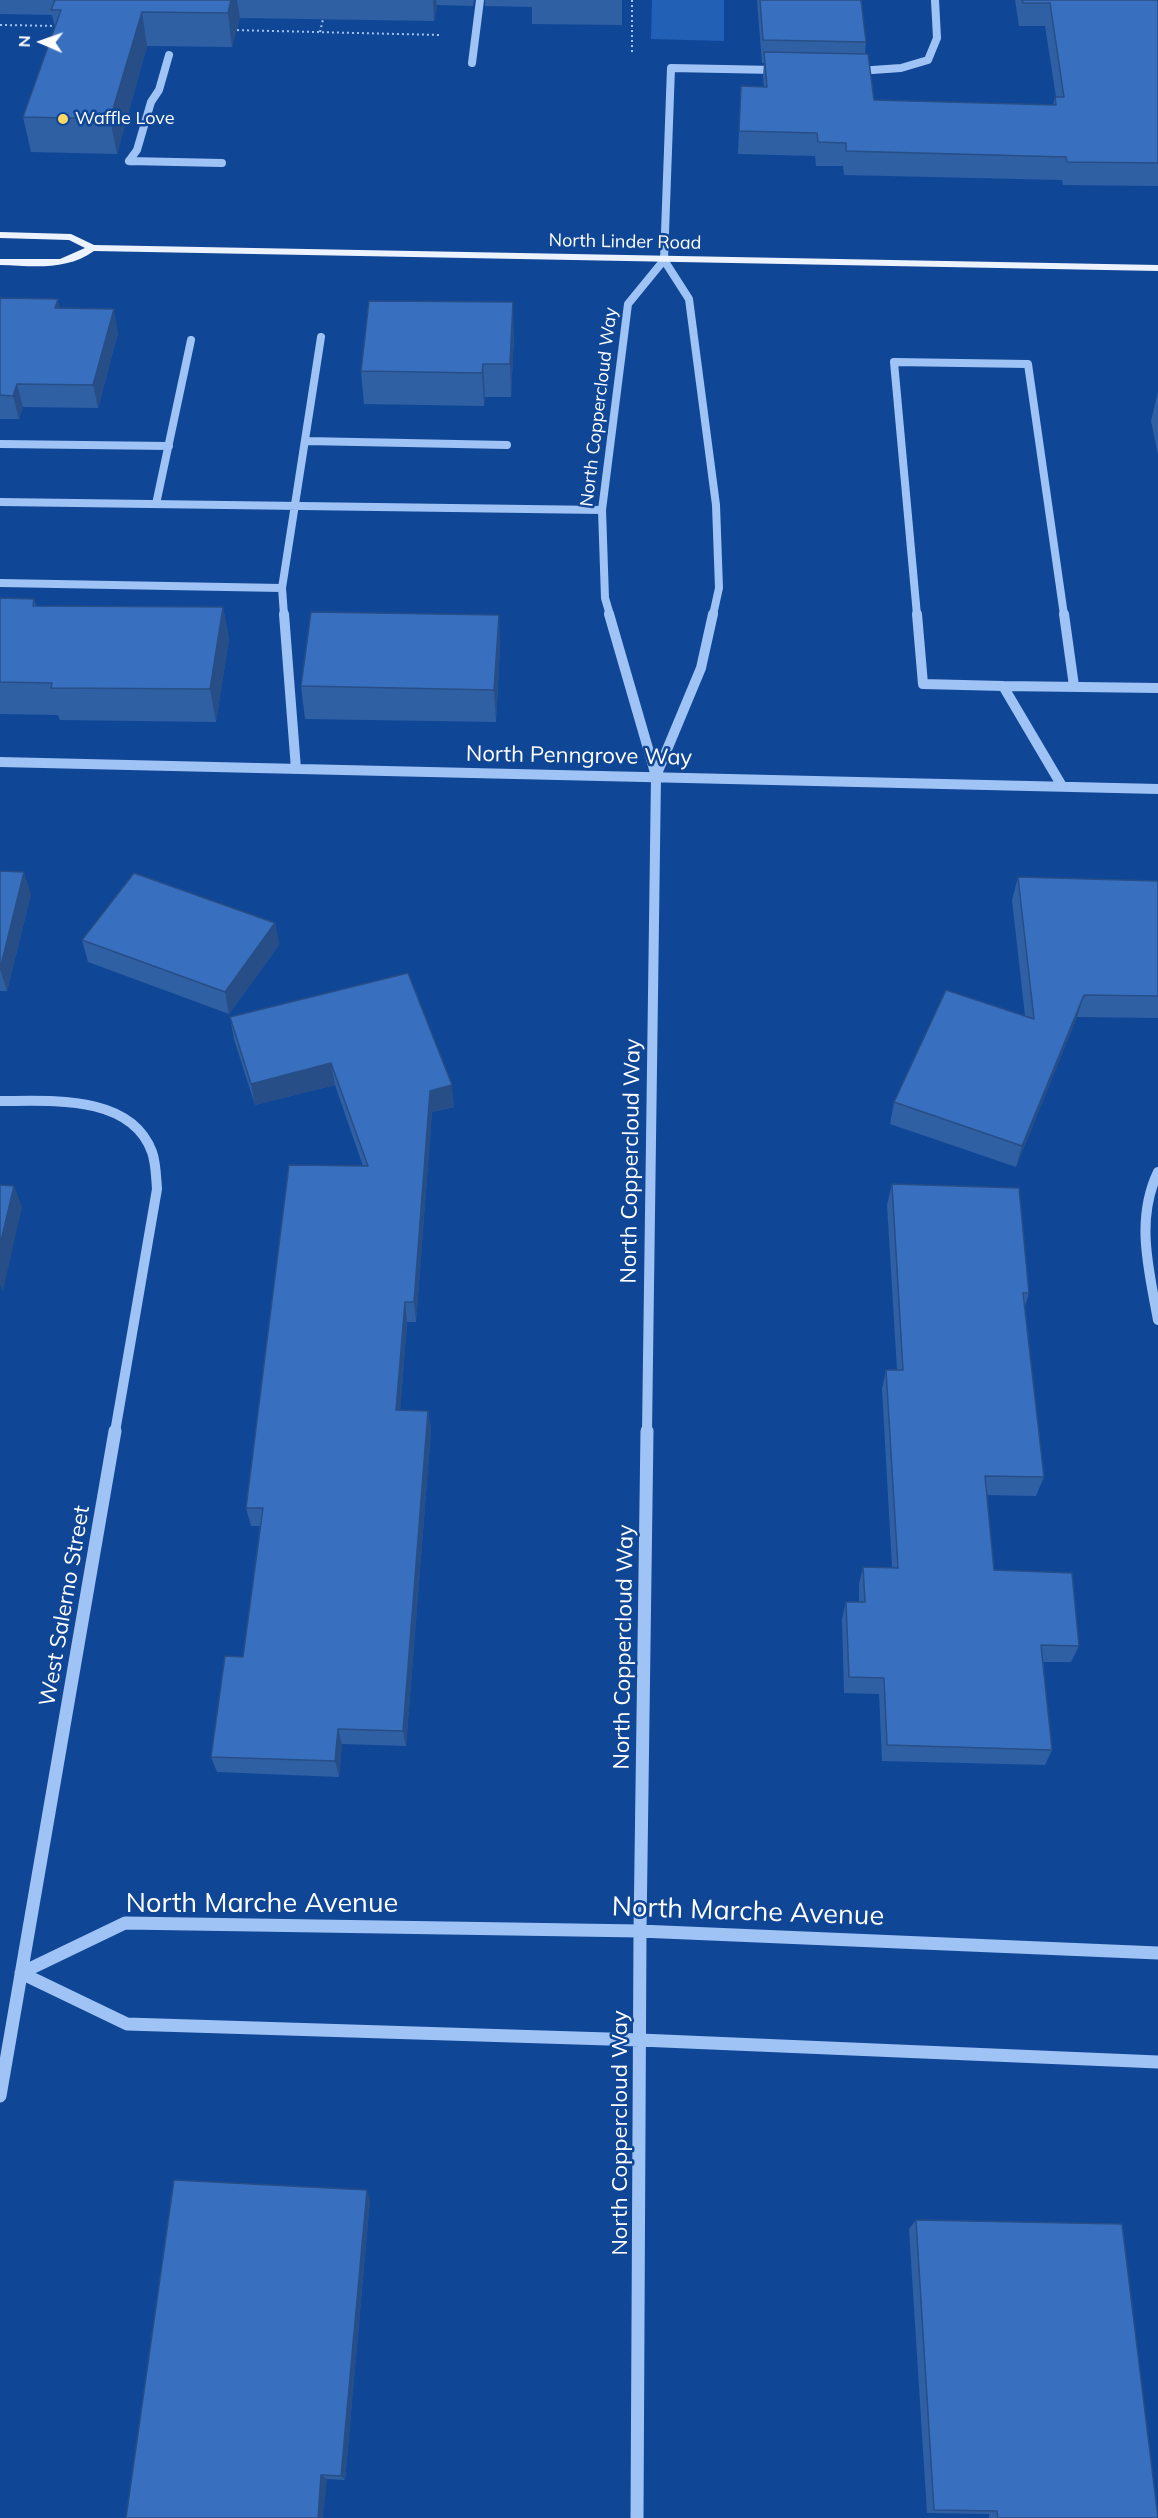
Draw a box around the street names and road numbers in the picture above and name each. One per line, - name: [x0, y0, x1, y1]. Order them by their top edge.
- street label: North Linder Road: [548, 230, 702, 254]
- street label: North Coppercloud Way: [576, 306, 622, 508]
- street label: North Penngrove Way: [466, 741, 692, 771]
- street label: North Coppercloud Way: [616, 1038, 646, 1284]
- street label: West Salerno Street: [34, 1503, 96, 1709]
- street label: North Coppercloud Way: [609, 1524, 639, 1770]
- street label: North Marche Avenue: [126, 1888, 398, 1920]
- street label: North Marche Avenue: [611, 1891, 885, 1933]
- street label: North Coppercloud Way: [607, 2010, 633, 2256]

